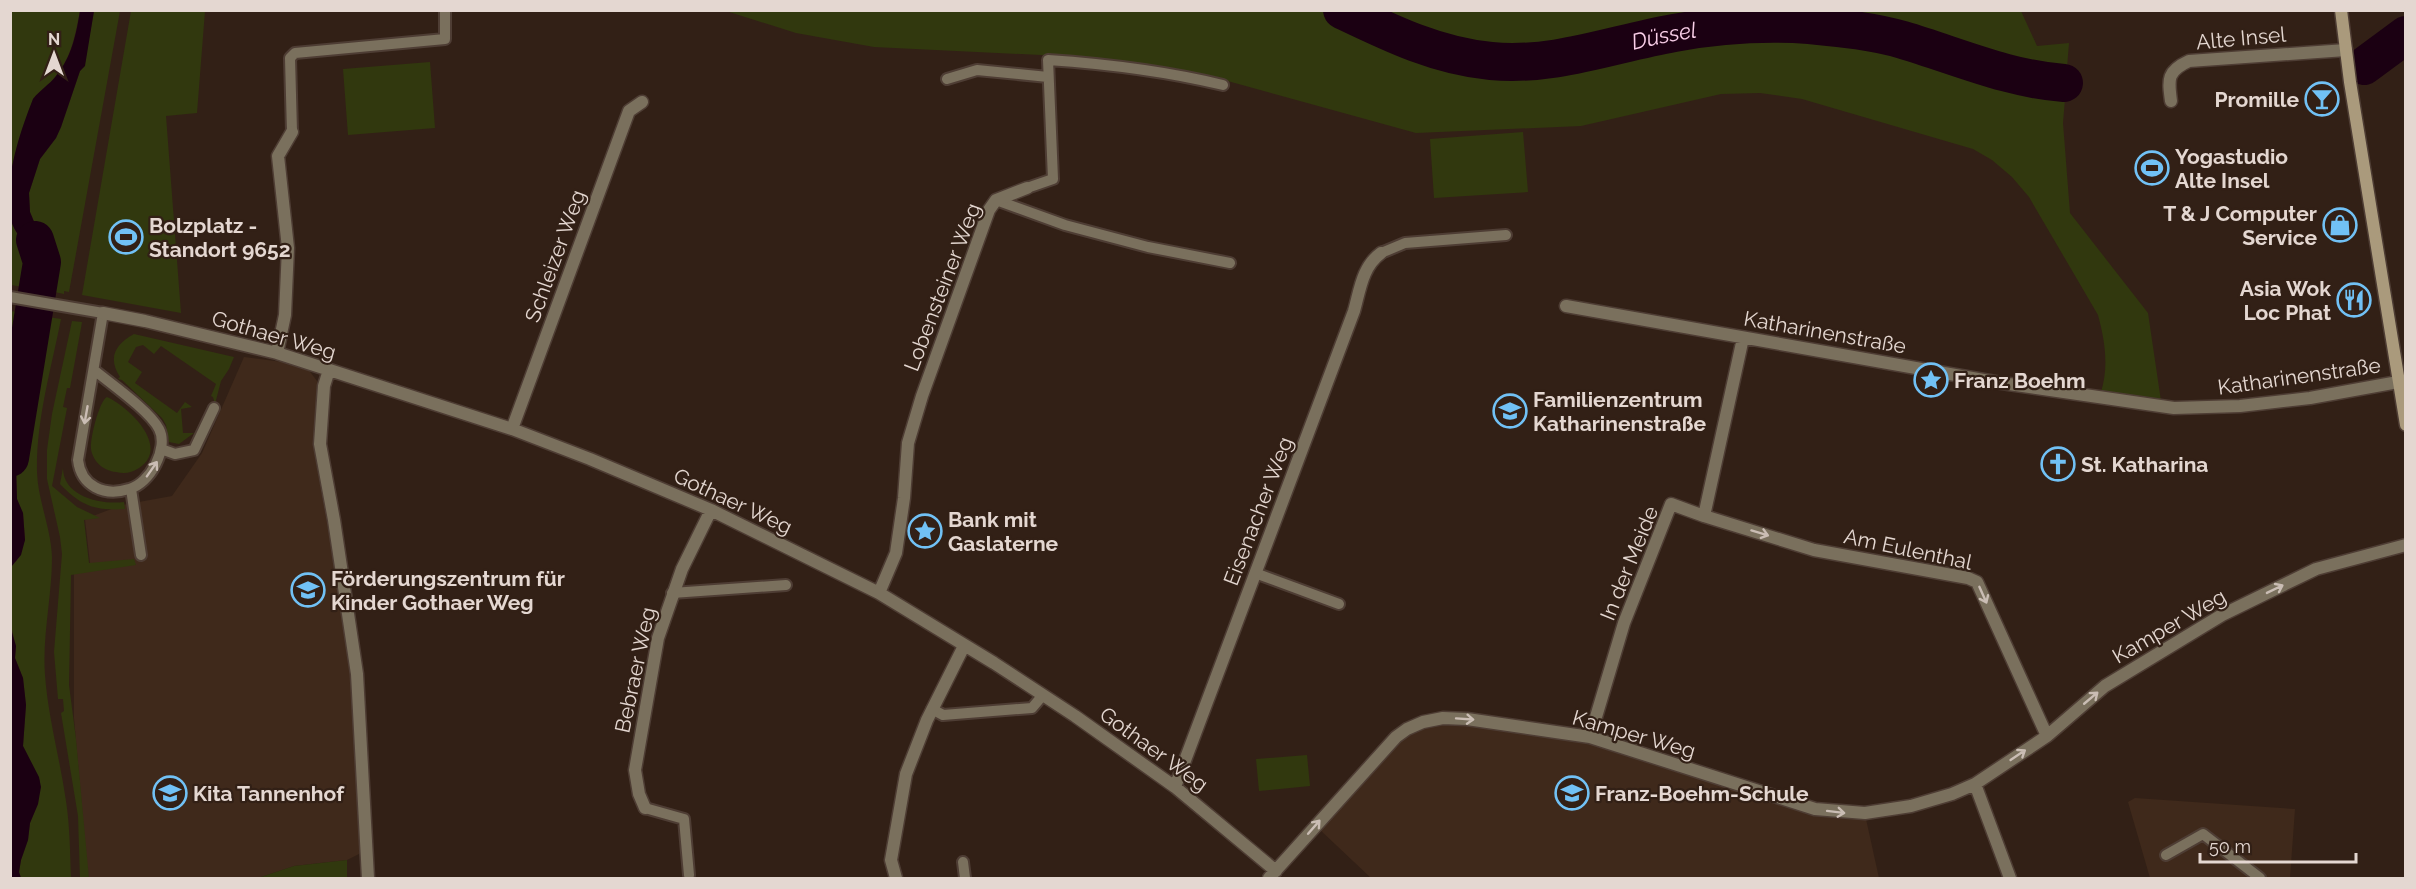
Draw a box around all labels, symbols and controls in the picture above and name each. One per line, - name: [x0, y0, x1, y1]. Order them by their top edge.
- water label: Düssel: [1629, 16, 1698, 55]
- street label: Alte Insel: [2195, 22, 2287, 54]
- north arrow: [24, 24, 84, 84]
- text: N: [48, 30, 60, 49]
- bar icon: Promille: [2304, 81, 2340, 117]
- place label: Promille: [2214, 87, 2299, 112]
- place label: Yogastudio Alte Insel: [2175, 144, 2288, 193]
- sports icon: Yogastudio Alte Insel: [2134, 150, 2170, 186]
- street label: Schleizer Weg: [519, 186, 591, 326]
- street label: Lobensteiner Weg: [898, 199, 986, 375]
- place label: T & J Computer Service: [2163, 201, 2317, 250]
- shop icon: T & J Computer Service: [2322, 207, 2358, 243]
- place label: Bolzplatz - Standort 9652: [149, 213, 291, 262]
- sports icon: Bolzplatz - Standort 9652: [108, 219, 144, 255]
- place label: Asia Wok Loc Phat: [2240, 276, 2331, 325]
- restaurant icon: Asia Wok Loc Phat: [2336, 282, 2372, 318]
- street label: Gothaer Weg: [209, 305, 339, 365]
- street label: Katharinenstraße: [1742, 305, 1908, 359]
- street label: Katharinenstraße: [2216, 352, 2382, 400]
- place icon: Franz Boehm: [1913, 362, 1949, 398]
- place label: Franz Boehm: [1954, 368, 2086, 393]
- place label: Familienzentrum Katharinenstraße: [1533, 387, 1706, 436]
- school or university icon: Familienzentrum Katharinenstraße: [1492, 393, 1528, 429]
- one-way arrow: [80, 404, 91, 424]
- street label: Eisenacher Weg: [1218, 433, 1298, 589]
- church icon: St. Katharina: [2040, 446, 2076, 482]
- place label: St. Katharina: [2081, 452, 2208, 477]
- one-way arrow: [145, 460, 158, 477]
- street label: Gothaer Weg: [670, 463, 796, 539]
- street label: In der Meide: [1595, 502, 1663, 624]
- place label: Bank mit Gaslaterne: [948, 507, 1059, 556]
- place icon: Bank mit Gaslaterne: [907, 513, 943, 549]
- street label: Am Eulenthal: [1842, 523, 1975, 575]
- one-way arrow: [1750, 528, 1769, 539]
- place label: Förderungszentrum für Kinder Gothaer Weg: [331, 566, 565, 615]
- school or university icon: Förderungszentrum für Kinder Gothaer Weg: [290, 572, 326, 608]
- street label: Kamper Weg: [2108, 583, 2230, 669]
- one-way arrow: [2266, 583, 2283, 595]
- one-way arrow: [1978, 585, 1989, 603]
- street label: Bebraer Weg: [609, 605, 661, 735]
- one-way arrow: [2083, 691, 2098, 705]
- street label: Gothaer Weg: [1095, 701, 1213, 797]
- street label: Kamper Weg: [1570, 704, 1698, 764]
- one-way arrow: [1454, 714, 1474, 725]
- one-way arrow: [2009, 749, 2026, 761]
- school or university icon: Kita Tannenhof: [152, 775, 188, 811]
- school or university icon: Franz-Boehm-Schule: [1554, 775, 1590, 811]
- place label: Kita Tannenhof: [193, 781, 345, 806]
- place label: Franz-Boehm-Schule: [1595, 781, 1809, 806]
- one-way arrow: [1826, 807, 1846, 818]
- one-way arrow: [1307, 820, 1321, 835]
- scale bar: [2200, 826, 2356, 864]
- text: 50 m: [2209, 836, 2251, 857]

